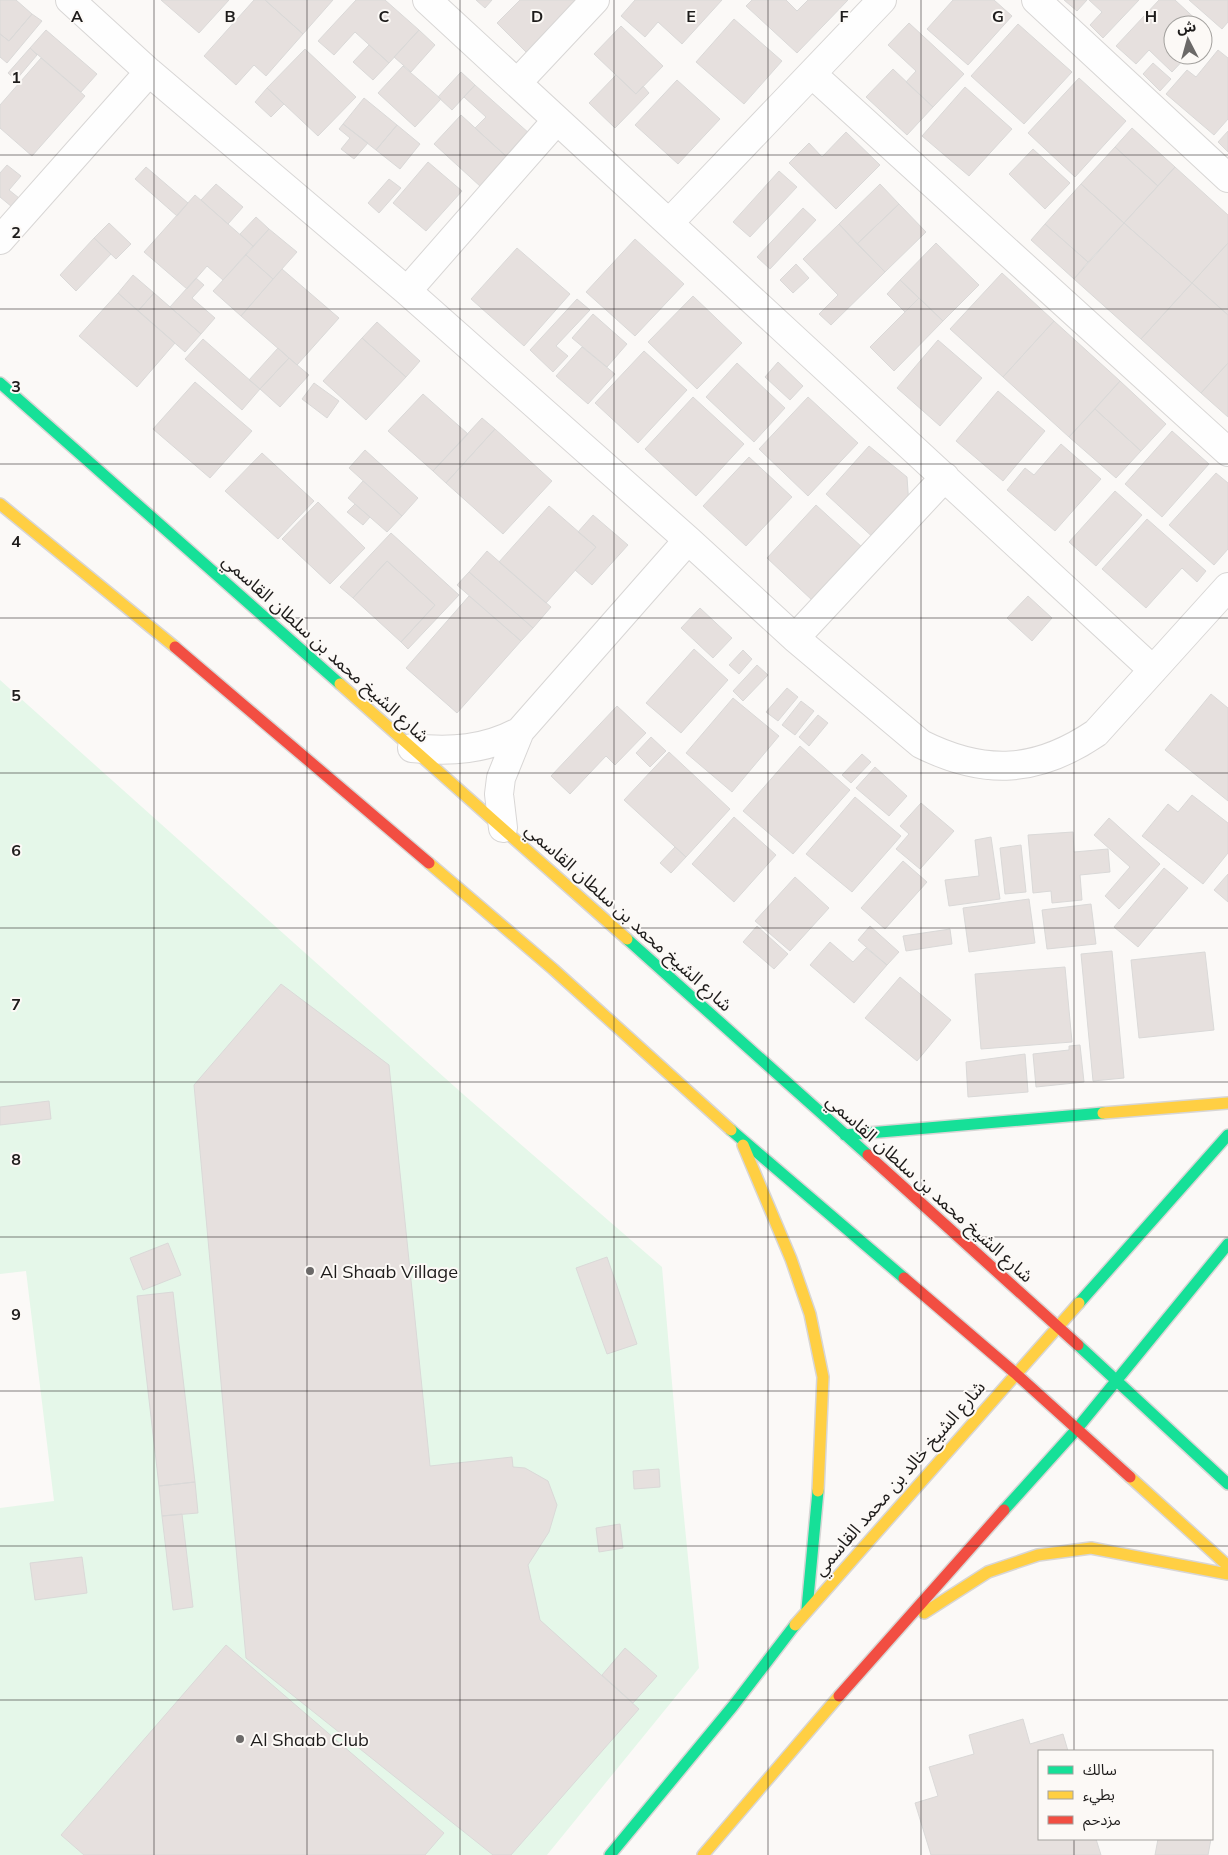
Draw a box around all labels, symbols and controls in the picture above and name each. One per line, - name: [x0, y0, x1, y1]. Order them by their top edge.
- text: A: [71, 6, 83, 26]
- text: B: [224, 6, 236, 26]
- text: C: [379, 6, 390, 26]
- text: D: [531, 6, 543, 26]
- text: E: [686, 6, 696, 26]
- text: F: [839, 6, 849, 26]
- text: G: [992, 6, 1004, 26]
- text: H: [1145, 6, 1157, 26]
- north arrow: [1163, 15, 1213, 65]
- text: ش: [1176, 17, 1197, 37]
- text: 1: [11, 67, 21, 87]
- text: 2: [11, 222, 21, 242]
- text: 3: [11, 376, 21, 396]
- text: 4: [11, 531, 21, 551]
- street label: شارع الشيخ محمد بن سلطان القاسمي: [216, 549, 434, 749]
- text: 5: [11, 685, 21, 705]
- street label: شارع الشيخ محمد بن سلطان القاسمي: [519, 818, 737, 1018]
- text: 6: [11, 840, 21, 860]
- text: 7: [11, 994, 21, 1014]
- street label: شارع الشيخ محمد بن سلطان القاسمي: [820, 1089, 1038, 1289]
- text: 8: [11, 1149, 21, 1169]
- place label: Al Shaab Village: [320, 1260, 458, 1283]
- marker: Al Shaab Village: [304, 1265, 316, 1277]
- text: 9: [11, 1304, 21, 1324]
- street label: شارع الشيخ خالد بن محمد القاسمي: [808, 1376, 992, 1582]
- place label: Al Shaab Club: [250, 1728, 369, 1751]
- marker: Al Shaab Club: [234, 1733, 246, 1745]
- legend: [1038, 1750, 1213, 1840]
- text: سالك: [1083, 1760, 1117, 1779]
- text: بطيء: [1083, 1785, 1115, 1806]
- text: مزدحم: [1083, 1810, 1121, 1831]

